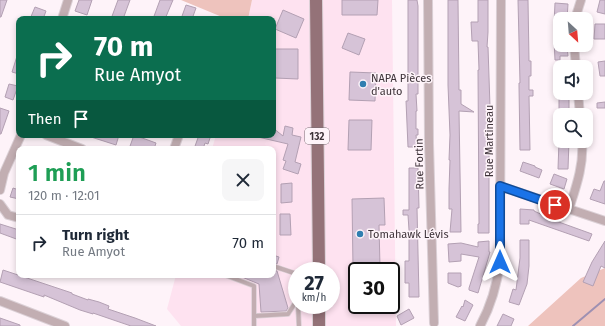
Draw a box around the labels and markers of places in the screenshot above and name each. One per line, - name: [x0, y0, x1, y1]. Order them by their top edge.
- place label: NAPA Pièces d'auto: [371, 72, 431, 98]
- marker: NAPA Pièces d'auto: [358, 79, 368, 89]
- pin: [538, 188, 572, 222]
- place label: Tomahawk Lévis: [368, 228, 449, 241]
- marker: Tomahawk Lévis: [355, 229, 365, 239]

